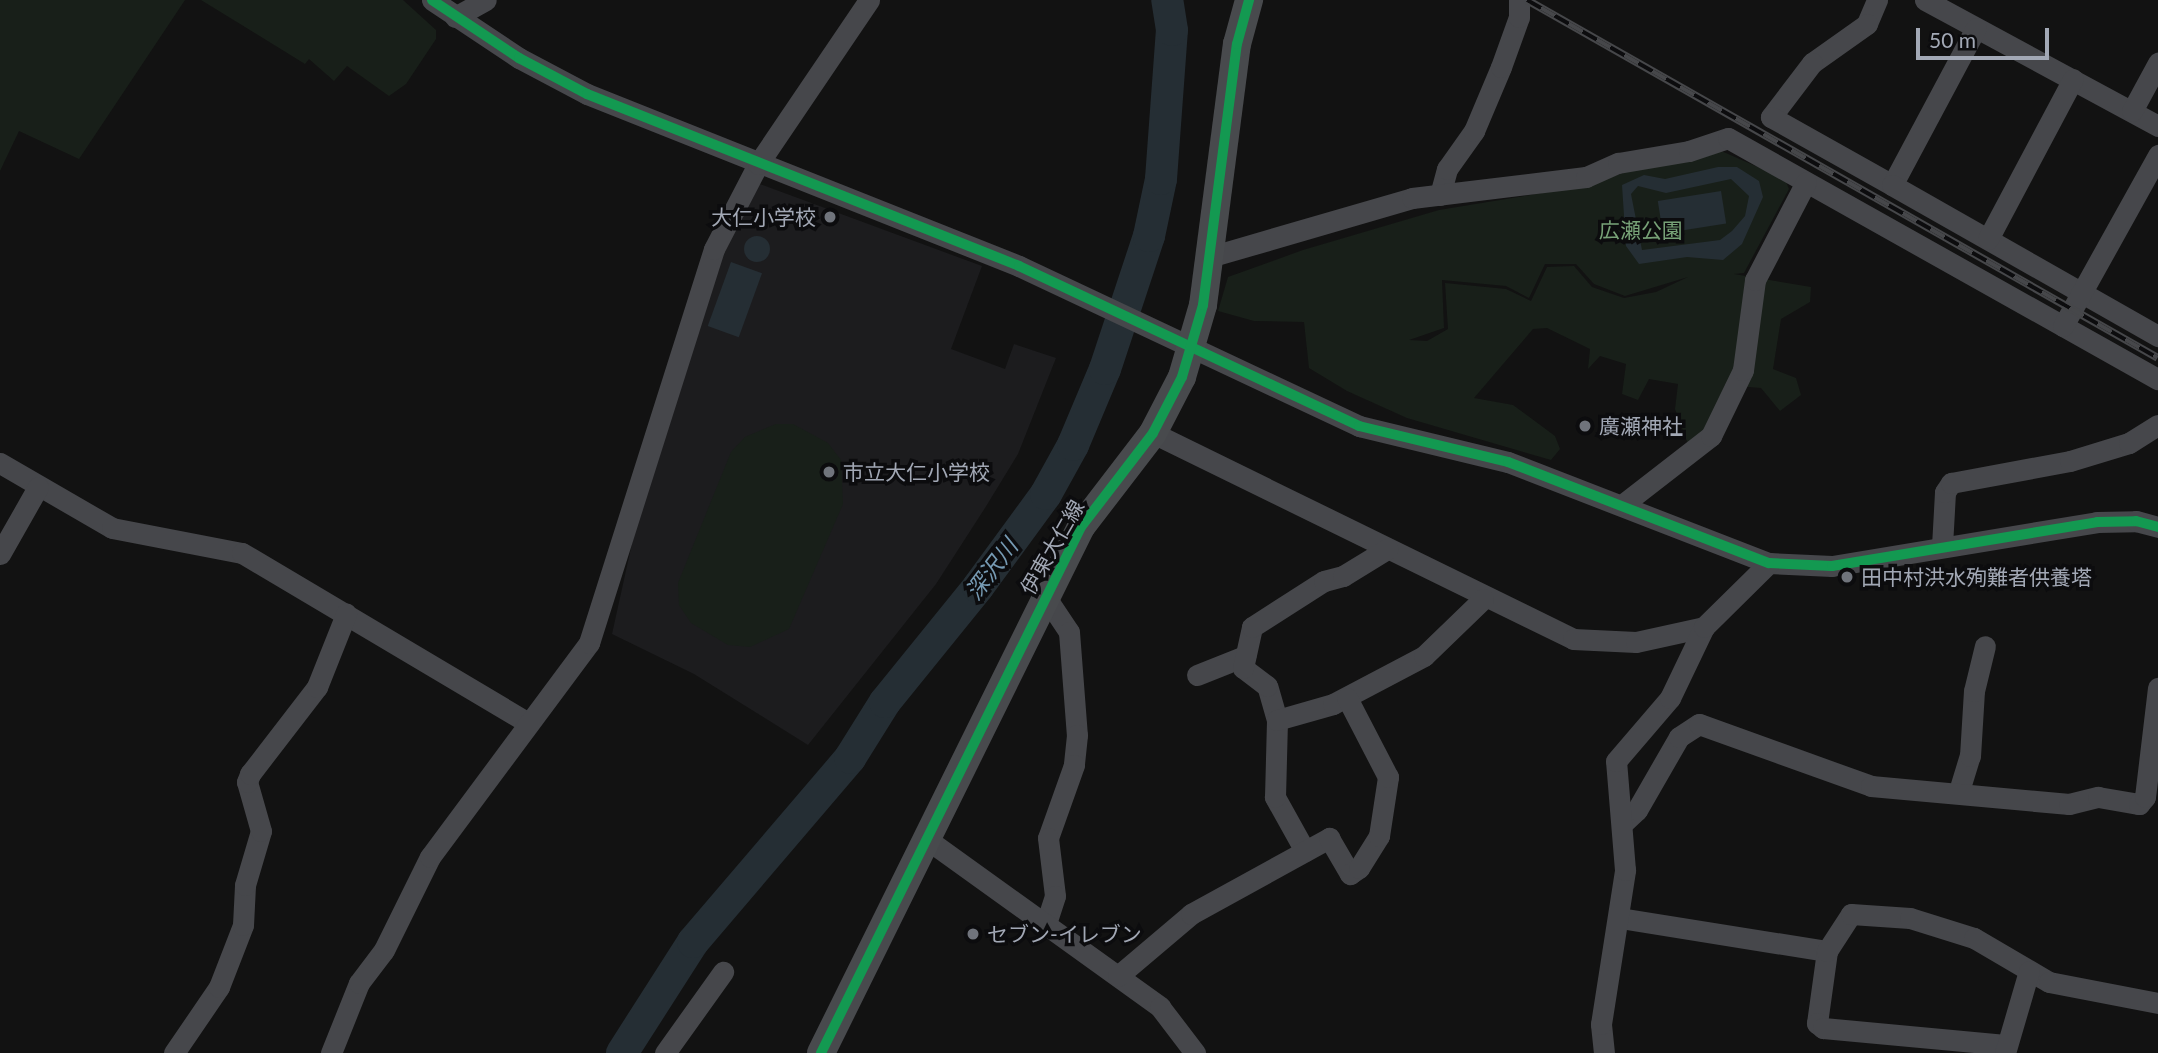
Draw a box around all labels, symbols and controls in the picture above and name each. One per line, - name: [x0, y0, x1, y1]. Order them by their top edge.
- scale bar: [1920, 14, 2053, 58]
- text: 50 m: [1929, 27, 1976, 52]
- place label: 大仁小学校: [711, 204, 816, 230]
- marker: 大仁小学校: [822, 209, 838, 225]
- park label: 広瀬公園: [1599, 217, 1683, 243]
- place label: 廣瀬神社: [1599, 413, 1683, 439]
- marker: 廣瀬神社: [1577, 418, 1593, 434]
- place label: 市立大仁小学校: [843, 459, 990, 485]
- marker: 市立大仁小学校: [821, 464, 837, 480]
- street label: 伊東大仁線: [1015, 495, 1089, 599]
- water label: 深沢川: [959, 533, 1023, 605]
- place label: 田中村洪水殉難者供養塔: [1861, 564, 2092, 590]
- marker: 田中村洪水殉難者供養塔: [1839, 569, 1855, 585]
- place label: セブン-イレブン: [987, 921, 1142, 947]
- marker: セブン-イレブン: [965, 926, 981, 942]

